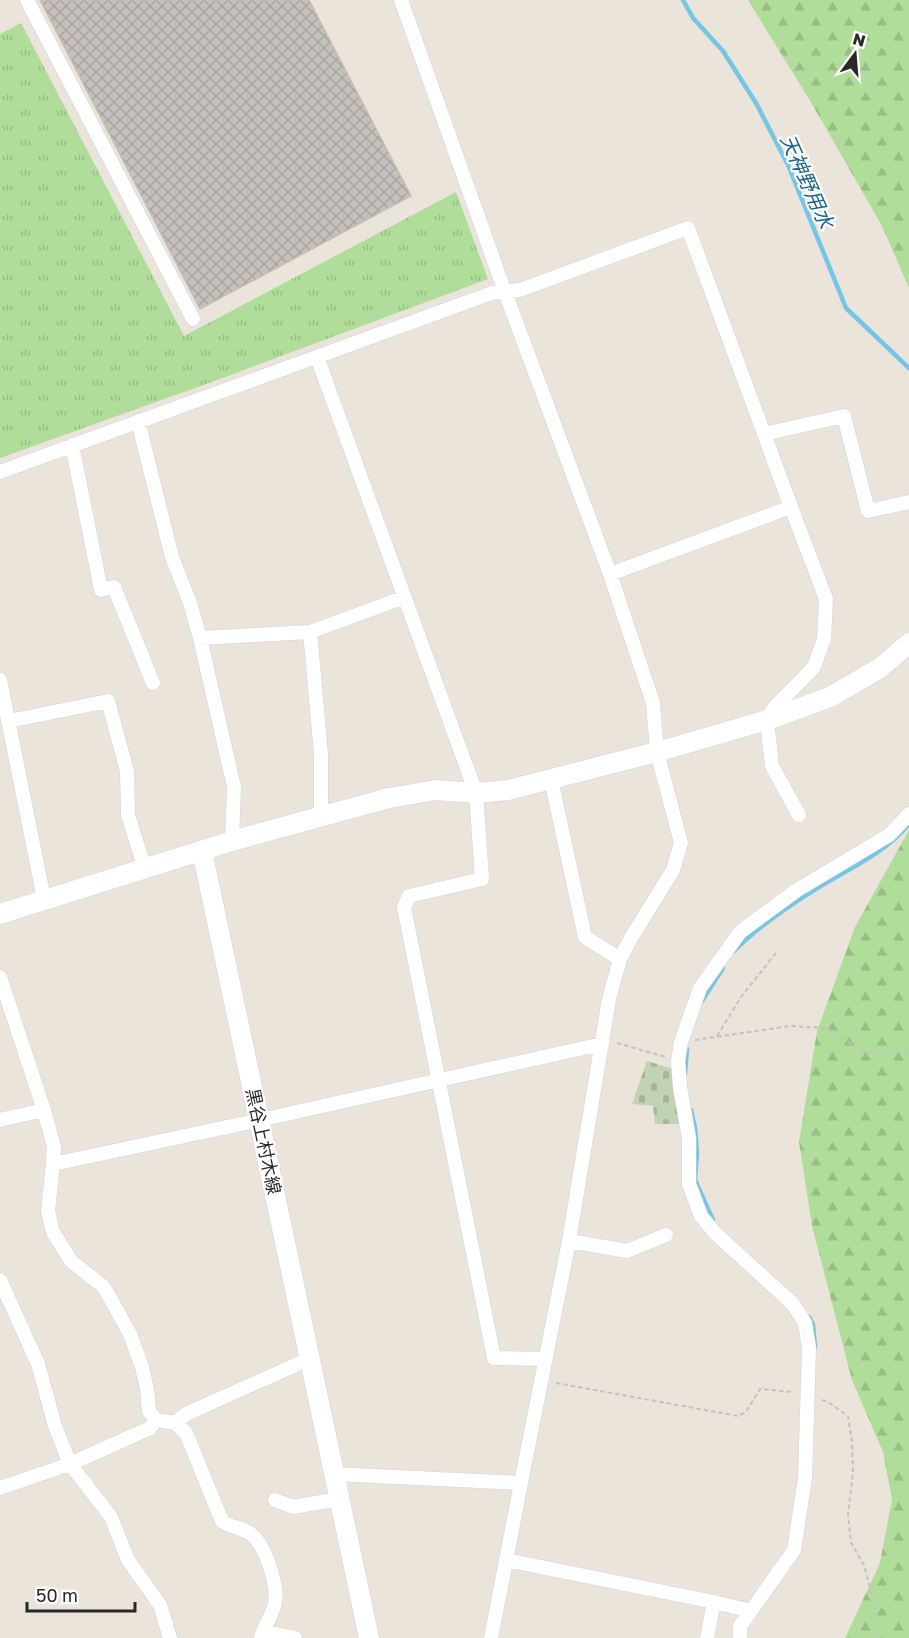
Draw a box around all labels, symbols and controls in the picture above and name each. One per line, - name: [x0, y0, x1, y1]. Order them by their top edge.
- north arrow: [825, 24, 885, 84]
- text: N: [851, 28, 868, 51]
- water label: 天神野用水: [777, 130, 840, 233]
- street label: 黒谷上村木線: [242, 1086, 286, 1196]
- scale bar: [27, 1575, 135, 1613]
- text: 50 m: [36, 1584, 78, 1606]

